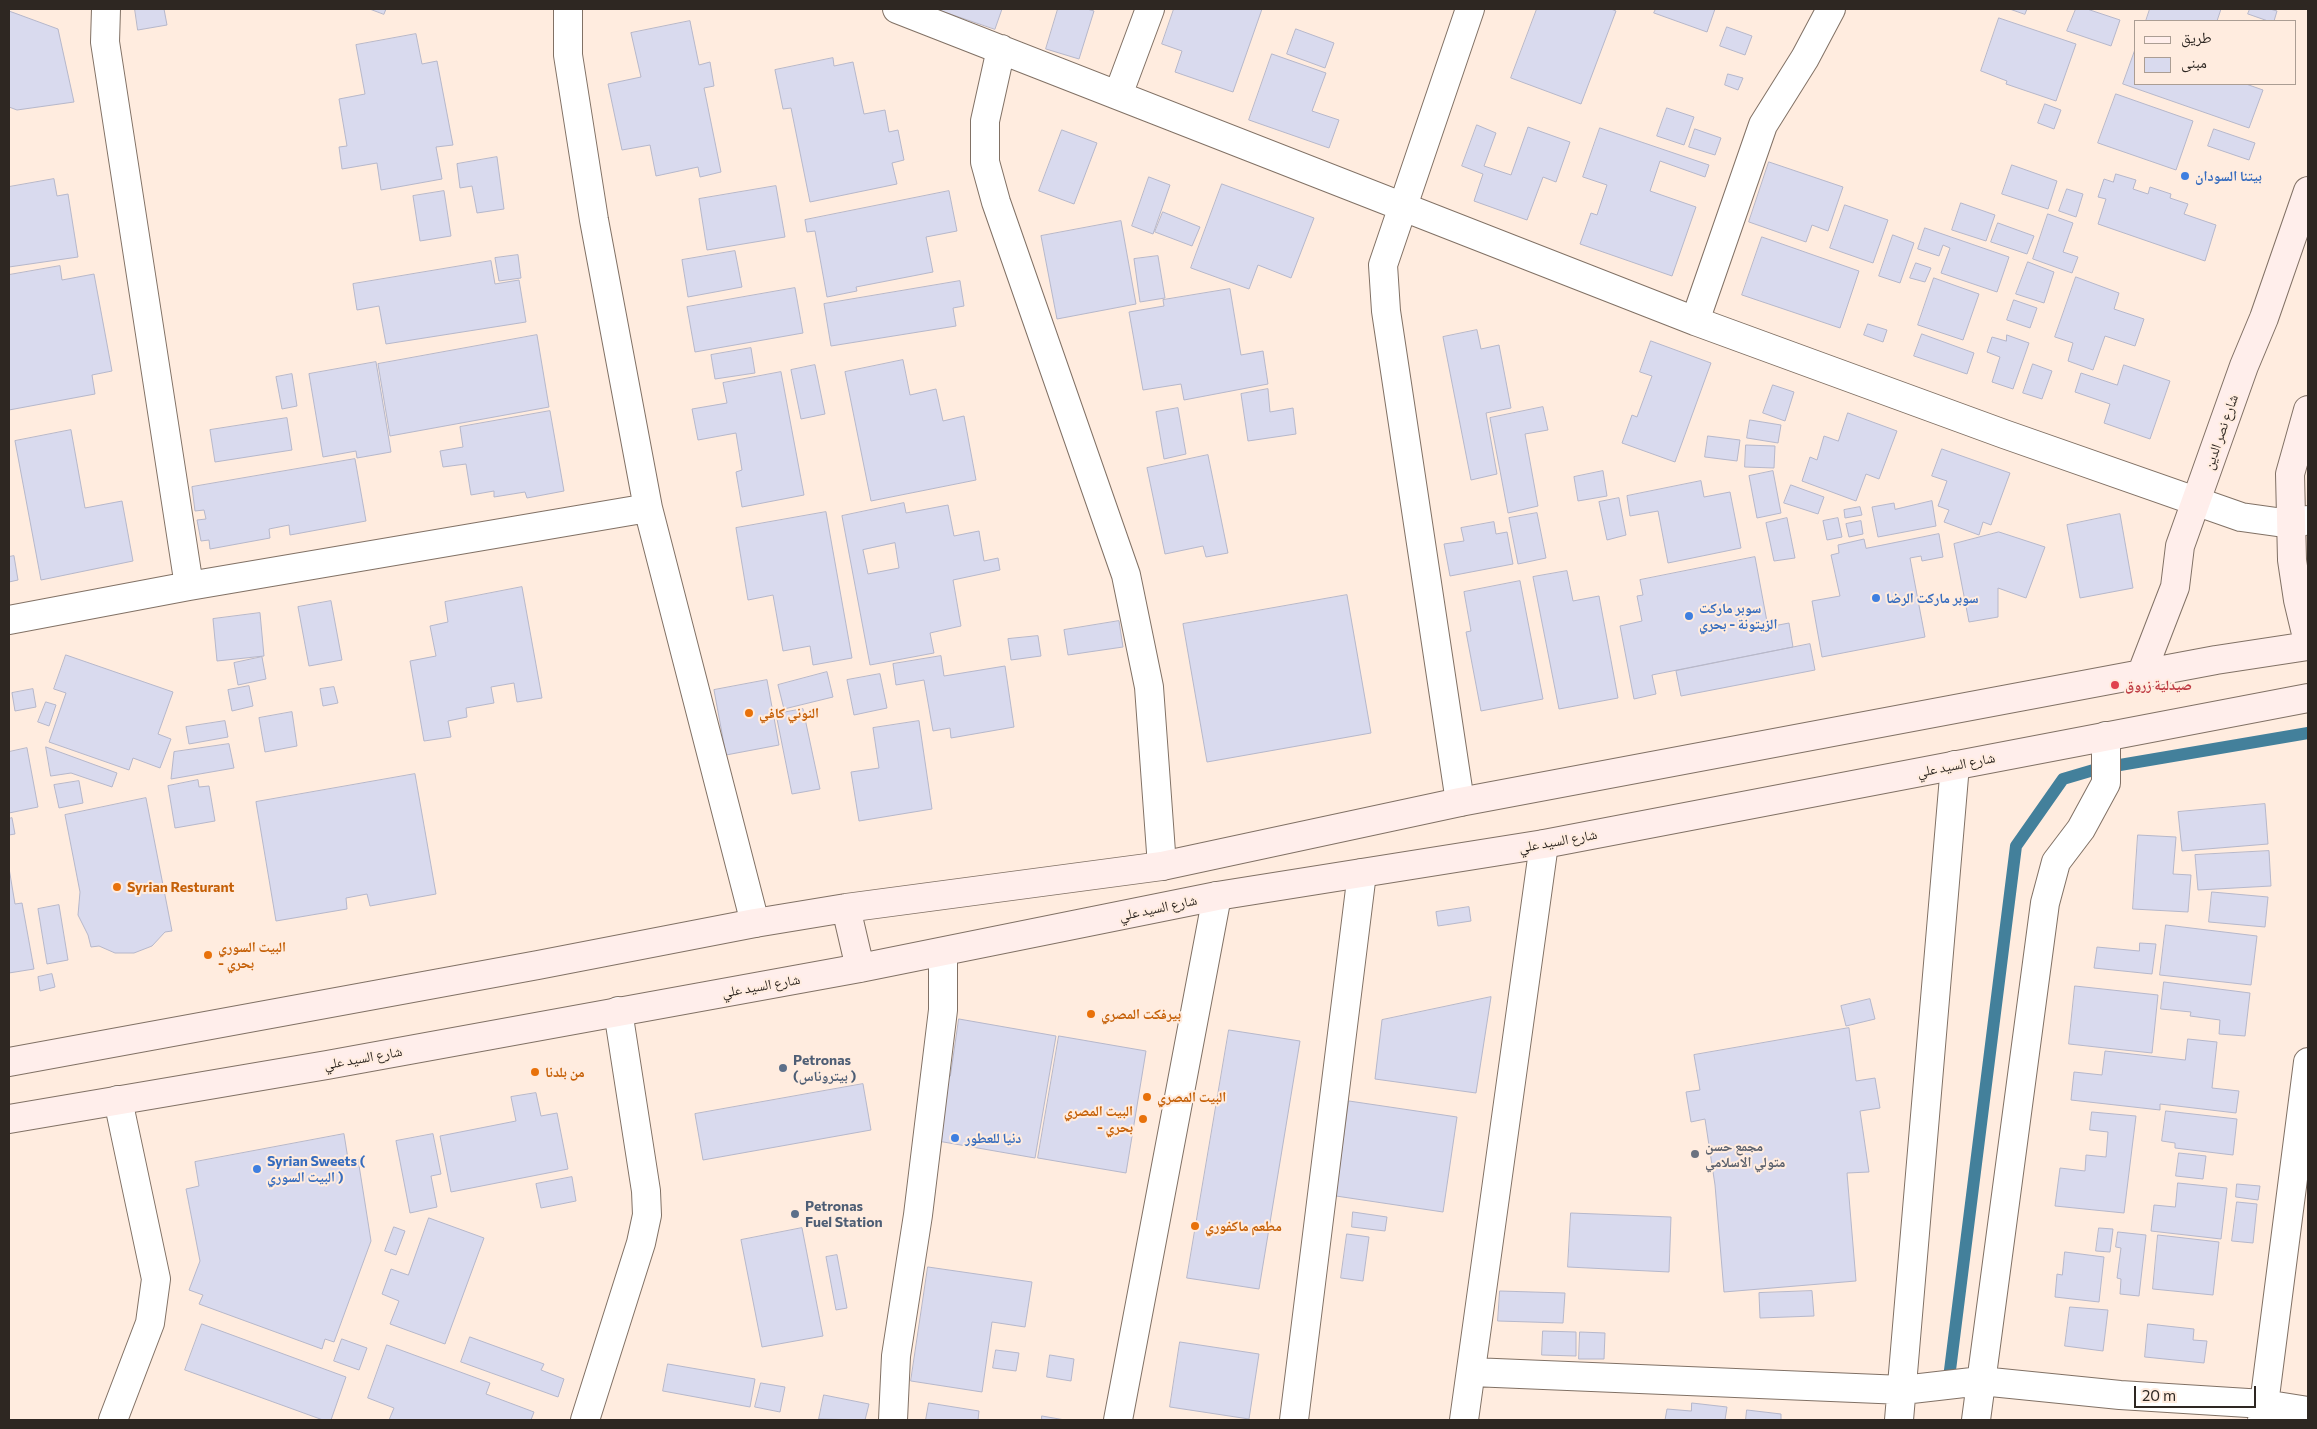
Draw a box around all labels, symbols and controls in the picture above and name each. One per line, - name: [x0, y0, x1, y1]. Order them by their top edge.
- legend: [2134, 20, 2297, 85]
- text: طريق: [2181, 28, 2212, 46]
- text: مبنى: [2181, 53, 2207, 71]
- place label: بيتنا السودان: [2195, 168, 2262, 184]
- marker: بيتنا السودان: [2179, 170, 2191, 182]
- street label: شارع نصر الدين: [2200, 392, 2242, 472]
- place label: سوبر ماركت الرضا: [1886, 590, 1979, 606]
- marker: سوبر ماركت الرضا: [1870, 592, 1882, 604]
- place label: سوبر ماركت الزيتونة - بحري: [1699, 600, 1777, 632]
- marker: سوبر ماركت الزيتونة - بحري: [1683, 610, 1695, 622]
- place label: صيدلية زروق: [2125, 677, 2192, 693]
- marker: صيدلية زروق: [2109, 679, 2121, 691]
- place label: النوني كافي: [759, 705, 819, 721]
- marker: النوني كافي: [743, 707, 755, 719]
- street label: شارع السيد علي: [1915, 749, 1997, 781]
- street label: شارع السيد علي: [1517, 826, 1599, 856]
- place label: Syrian Resturant: [127, 879, 234, 895]
- marker: Syrian Resturant: [111, 881, 123, 893]
- street label: شارع السيد علي: [1117, 892, 1199, 924]
- place label: البيت السوري - بحري: [218, 939, 286, 972]
- marker: البيت السوري - بحري: [202, 949, 214, 961]
- street label: شارع السيد علي: [720, 971, 802, 1001]
- place label: بيرفكت المصري: [1101, 1006, 1181, 1022]
- marker: بيرفكت المصري: [1085, 1008, 1097, 1020]
- street label: شارع السيد علي: [322, 1043, 404, 1073]
- place label: Petronas (بيتروناس ): [793, 1052, 856, 1084]
- marker: Petronas (بيتروناس ): [777, 1062, 789, 1074]
- place label: من بلدنا: [545, 1064, 585, 1080]
- marker: من بلدنا: [529, 1066, 541, 1078]
- place label: البيت المصري: [1157, 1089, 1226, 1105]
- marker: البيت المصري: [1141, 1091, 1153, 1103]
- place label: البيت المصري - بحري: [1064, 1103, 1133, 1136]
- marker: البيت المصري - بحري: [1137, 1113, 1149, 1125]
- place label: دنيا للعطور: [965, 1130, 1021, 1146]
- marker: دنيا للعطور: [949, 1132, 961, 1144]
- place label: مجمع حسن متولي الاسلامي: [1705, 1138, 1785, 1170]
- marker: مجمع حسن متولي الاسلامي: [1689, 1148, 1701, 1160]
- place label: Syrian Sweets ( البيت السوري ): [267, 1153, 365, 1186]
- marker: Syrian Sweets ( البيت السوري ): [251, 1163, 263, 1175]
- place label: Petronas Fuel Station: [805, 1198, 883, 1230]
- marker: Petronas Fuel Station: [789, 1208, 801, 1220]
- place label: مطعم ماكفوري: [1205, 1218, 1282, 1234]
- marker: مطعم ماكفوري: [1189, 1220, 1201, 1232]
- scale bar: [2137, 1376, 2260, 1408]
- text: 20 m: [2142, 1386, 2176, 1404]

